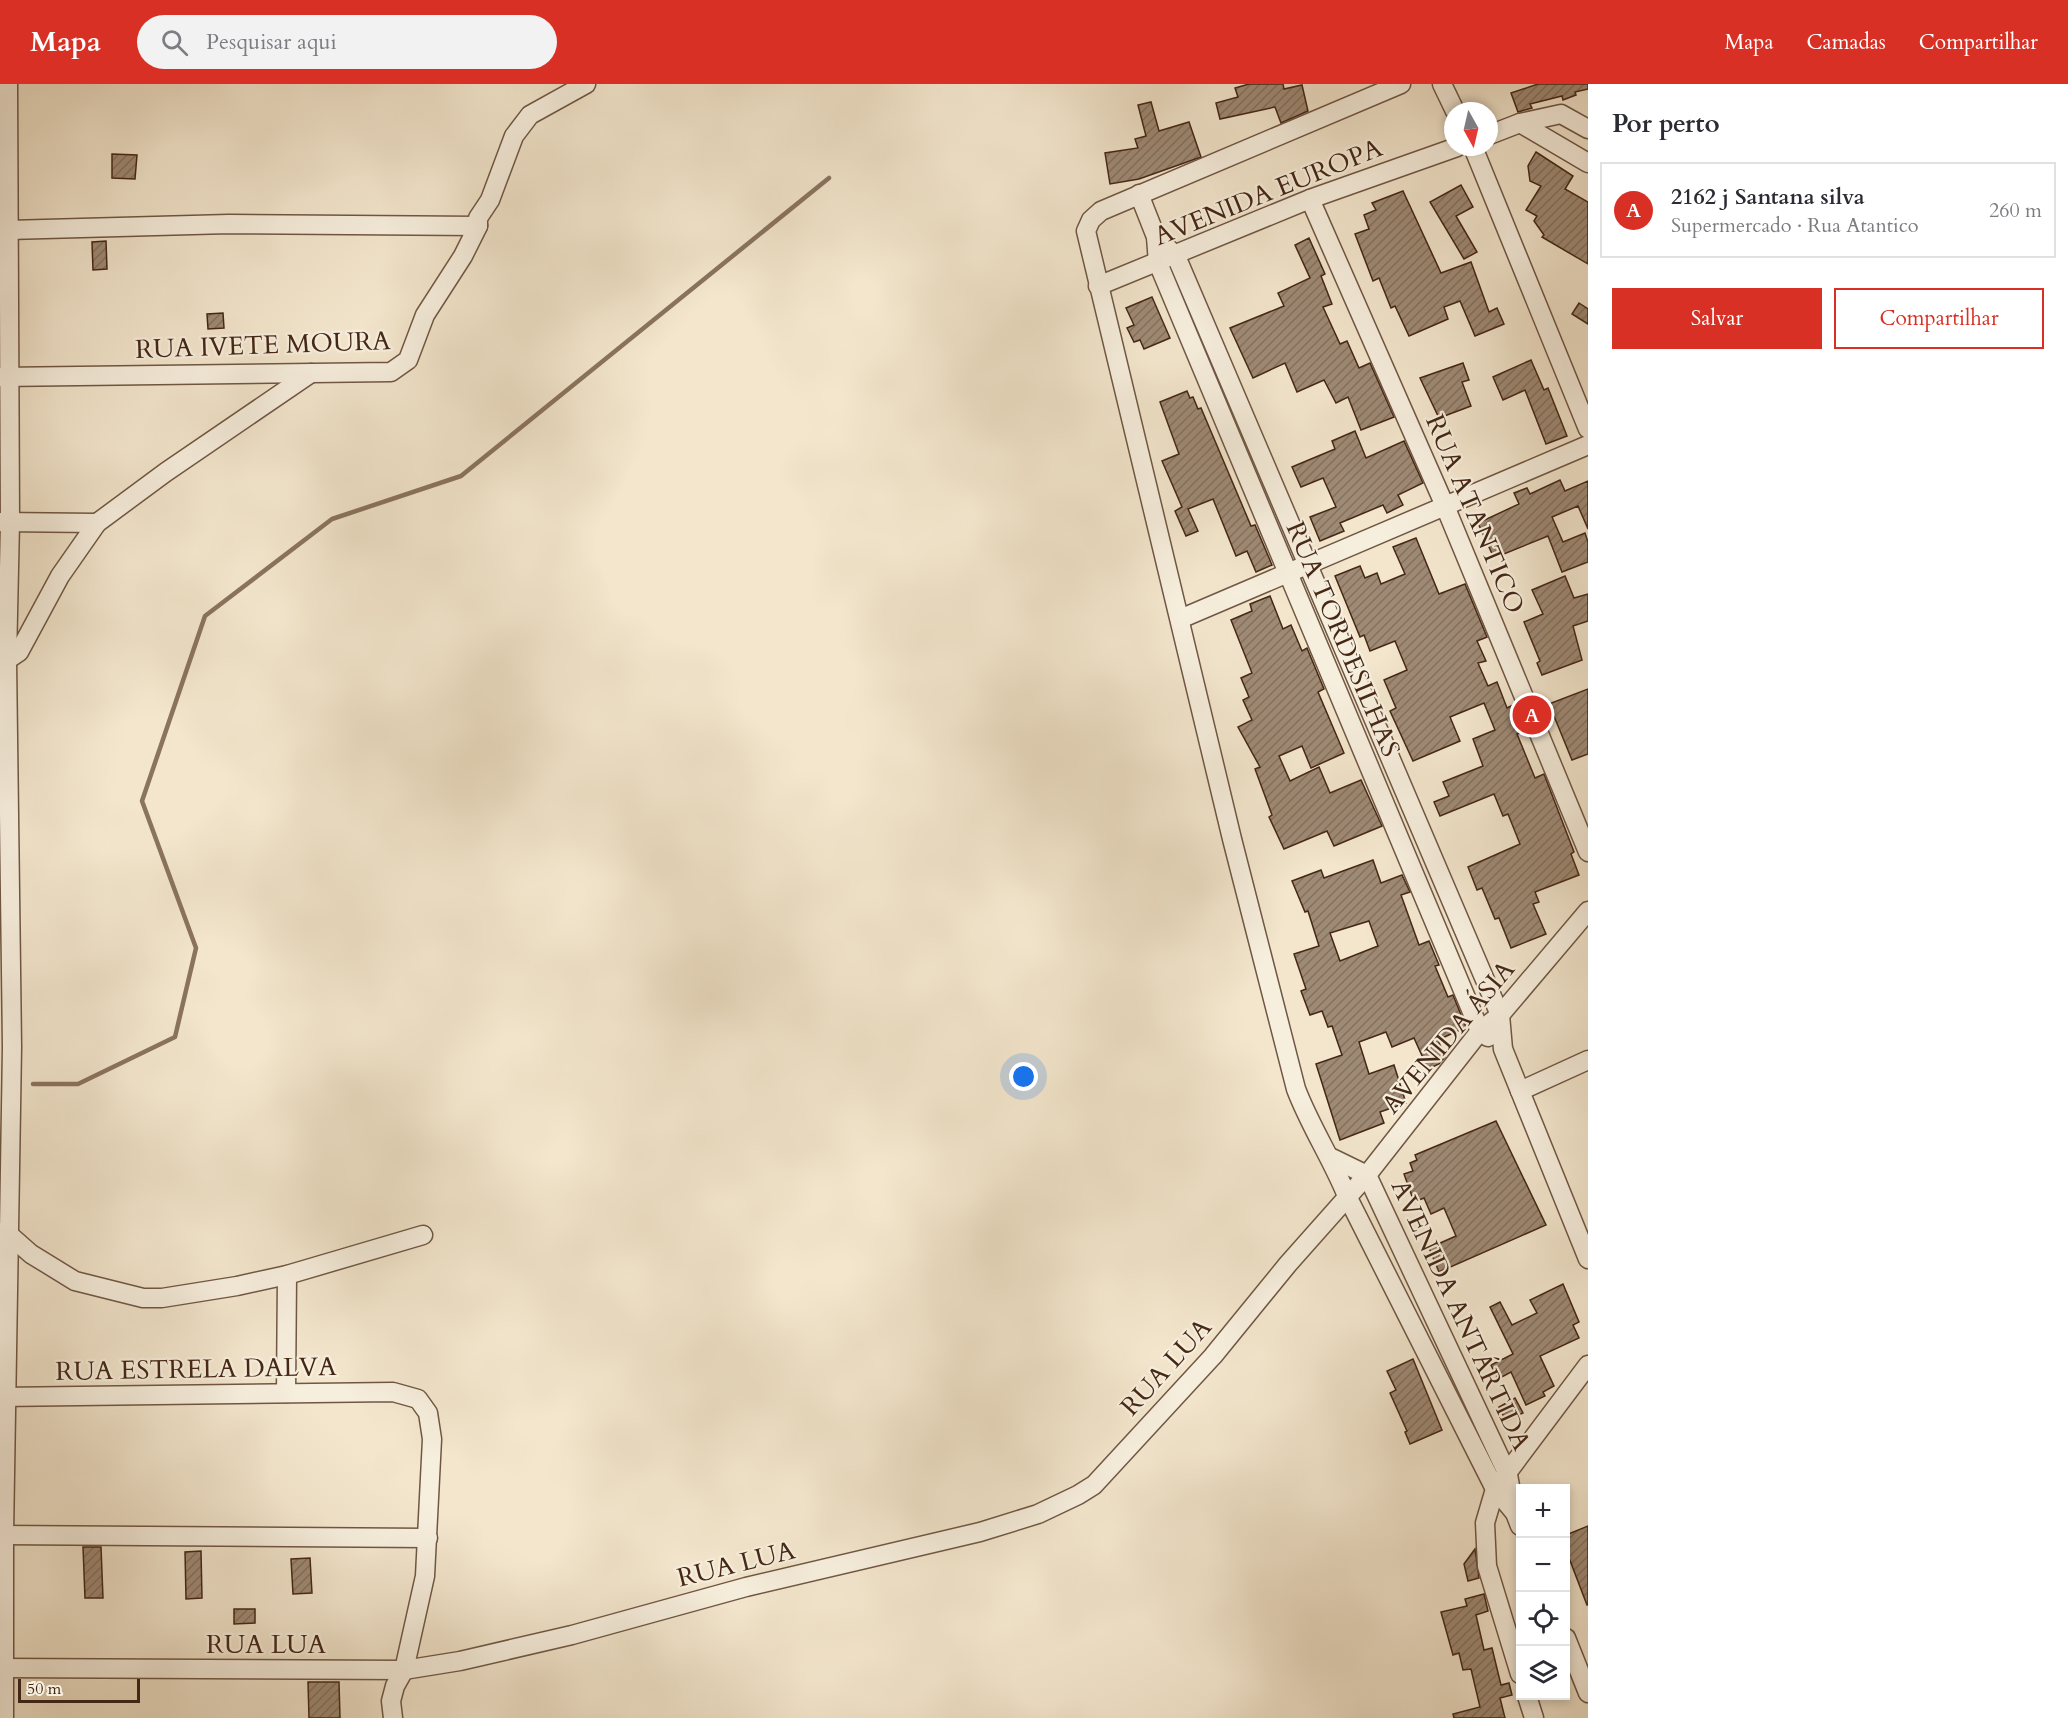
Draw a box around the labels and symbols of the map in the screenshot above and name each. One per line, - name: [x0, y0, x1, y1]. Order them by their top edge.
- north arrow: [1444, 102, 1498, 156]
- street label: AVENIDA EUROPA: [1149, 130, 1388, 254]
- street label: RUA IVETE MOURA: [135, 323, 392, 367]
- street label: RUA ATANTICO: [1417, 409, 1533, 619]
- street label: RUA TORDESILHAS: [1278, 516, 1408, 762]
- pin: A: [1512, 692, 1552, 738]
- street label: AVENIDA ÁSIA: [1373, 953, 1523, 1121]
- your location: [1009, 1062, 1038, 1091]
- street label: AVENIDA ANTÁRTIDA: [1383, 1174, 1539, 1457]
- street label: RUA LUA: [1113, 1310, 1220, 1423]
- street label: RUA ESTRELA DALVA: [55, 1349, 337, 1389]
- street label: RUA LUA: [673, 1532, 799, 1596]
- street label: RUA LUA: [206, 1627, 327, 1662]
- scale bar: [18, 1676, 140, 1704]

